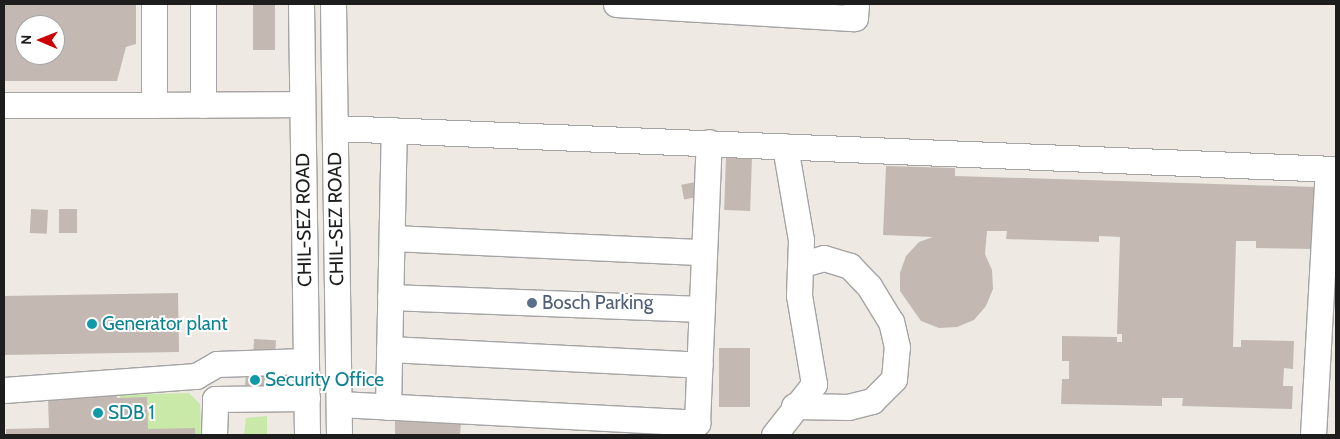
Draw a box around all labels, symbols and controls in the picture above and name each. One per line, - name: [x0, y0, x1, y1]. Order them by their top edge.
- north arrow: [15, 15, 65, 65]
- text: N: [17, 35, 35, 45]
- street label: CHIL-SEZ ROAD: [323, 152, 349, 286]
- street label: CHIL-SEZ ROAD: [291, 153, 317, 287]
- place label: Bosch Parking: [542, 292, 653, 314]
- marker: Bosch Parking: [526, 297, 538, 309]
- place label: Generator plant: [102, 313, 228, 335]
- marker: Generator plant: [86, 318, 98, 330]
- place label: Security Office: [265, 369, 384, 391]
- marker: Security Office: [249, 374, 261, 386]
- place label: SDB 1: [108, 402, 155, 424]
- marker: SDB 1: [92, 407, 104, 419]

